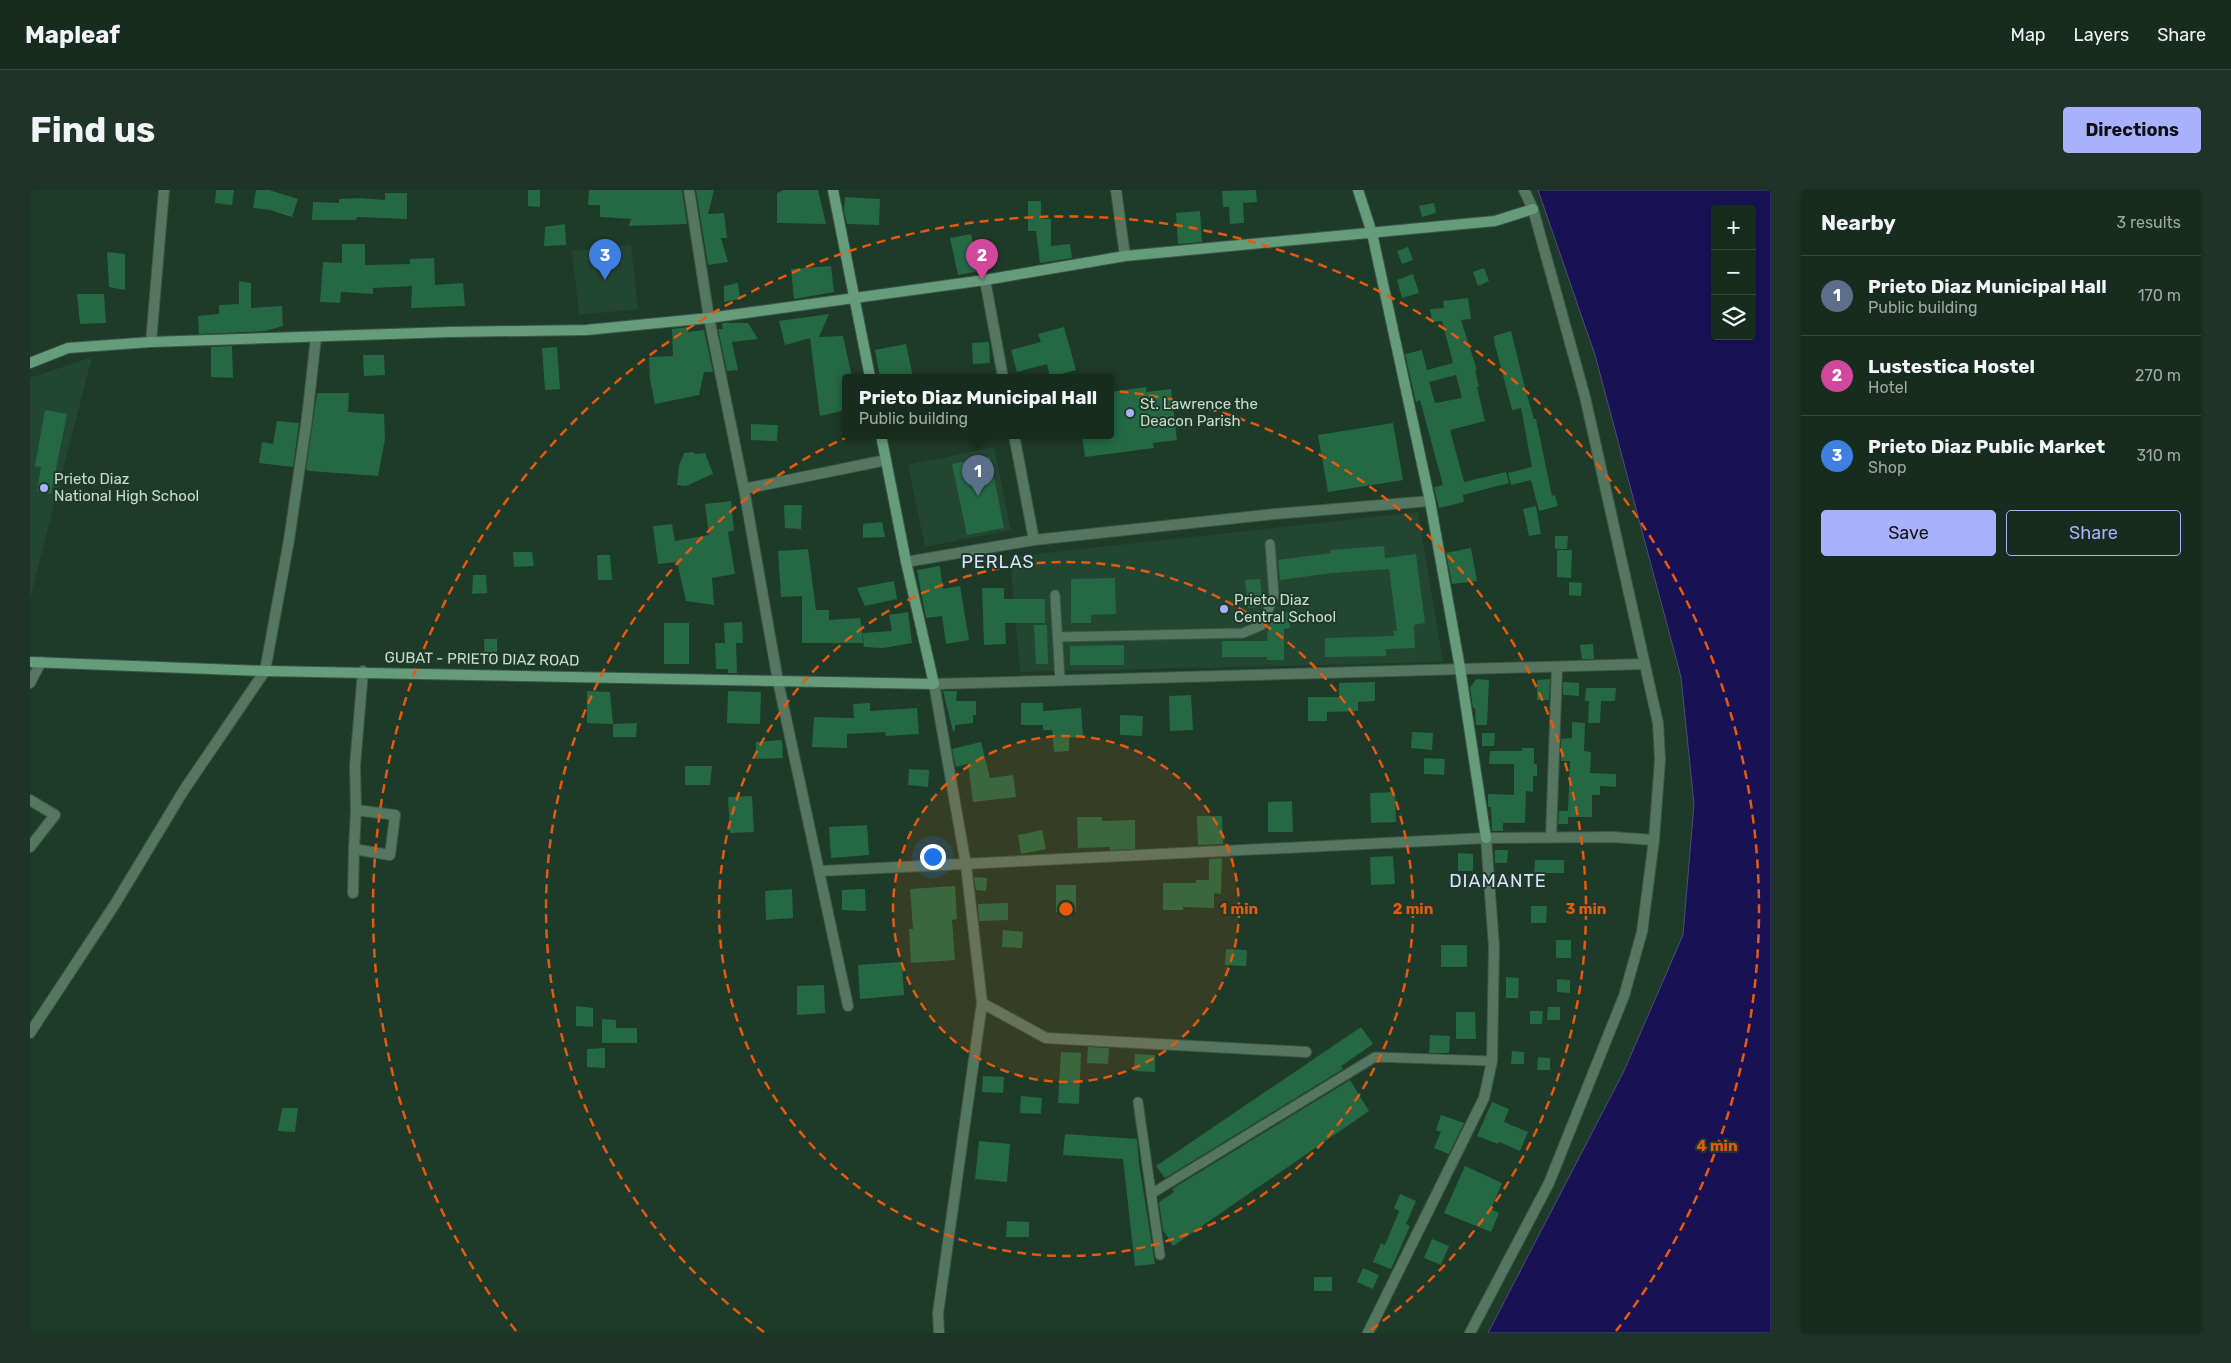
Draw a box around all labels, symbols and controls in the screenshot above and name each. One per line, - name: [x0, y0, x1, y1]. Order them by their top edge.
- text: Mapleaf: [25, 21, 120, 49]
- text: Map: [2011, 24, 2046, 46]
- text: Layers: [2074, 24, 2129, 46]
- text: Share: [2157, 24, 2206, 46]
- button: Directions: [2063, 107, 2201, 153]
- text: Find us: [30, 109, 155, 151]
- map controls: [1711, 205, 1756, 340]
- button: +: [1711, 205, 1756, 250]
- text: Nearby: [1821, 210, 1896, 235]
- text: 3 results: [2116, 213, 2181, 232]
- pin: 3: [589, 239, 621, 280]
- pin: 2: [966, 239, 998, 280]
- button: −: [1711, 250, 1756, 295]
- text: Prieto Diaz Municipal Hall: [1868, 275, 2107, 298]
- text: 1: [1833, 286, 1841, 305]
- text: 170 m: [2138, 286, 2181, 305]
- button: layers: [1711, 295, 1756, 340]
- text: Public building: [1868, 298, 1978, 317]
- text: Lustestica Hostel: [1868, 355, 2035, 378]
- text: 2: [1832, 366, 1842, 385]
- text: 270 m: [2135, 366, 2181, 385]
- popup: [842, 374, 1114, 439]
- text: Hotel: [1868, 378, 1908, 397]
- text: Prieto Diaz Municipal Hall: [859, 386, 1097, 409]
- place label: St. Lawrence the Deacon Parish: [1140, 395, 1258, 430]
- marker: St. Lawrence the Deacon Parish: [1124, 407, 1136, 419]
- text: Public building: [859, 409, 968, 428]
- text: Prieto Diaz Public Market: [1868, 435, 2105, 458]
- text: 3: [1832, 446, 1842, 465]
- text: 310 m: [2137, 446, 2181, 465]
- pin: 1: [962, 455, 994, 496]
- text: Shop: [1868, 458, 1906, 477]
- place label: Prieto Diaz National High School: [54, 470, 199, 505]
- marker: Prieto Diaz National High School: [38, 482, 50, 494]
- button: Save: [1821, 510, 1996, 556]
- button: Share: [2006, 510, 2181, 556]
- district label: PERLAS: [961, 551, 1035, 573]
- place label: Prieto Diaz Central School: [1234, 591, 1336, 626]
- marker: Prieto Diaz Central School: [1218, 603, 1230, 615]
- street label: GUBAT - PRIETO DIAZ ROAD: [384, 648, 580, 670]
- your location: [920, 844, 946, 870]
- district label: DIAMANTE: [1449, 870, 1547, 892]
- centre of rings: [1057, 900, 1075, 918]
- text: 1 min: [1220, 900, 1258, 918]
- text: 2 min: [1393, 900, 1433, 918]
- text: 3 min: [1566, 900, 1606, 918]
- text: 4 min: [1696, 1137, 1738, 1155]

